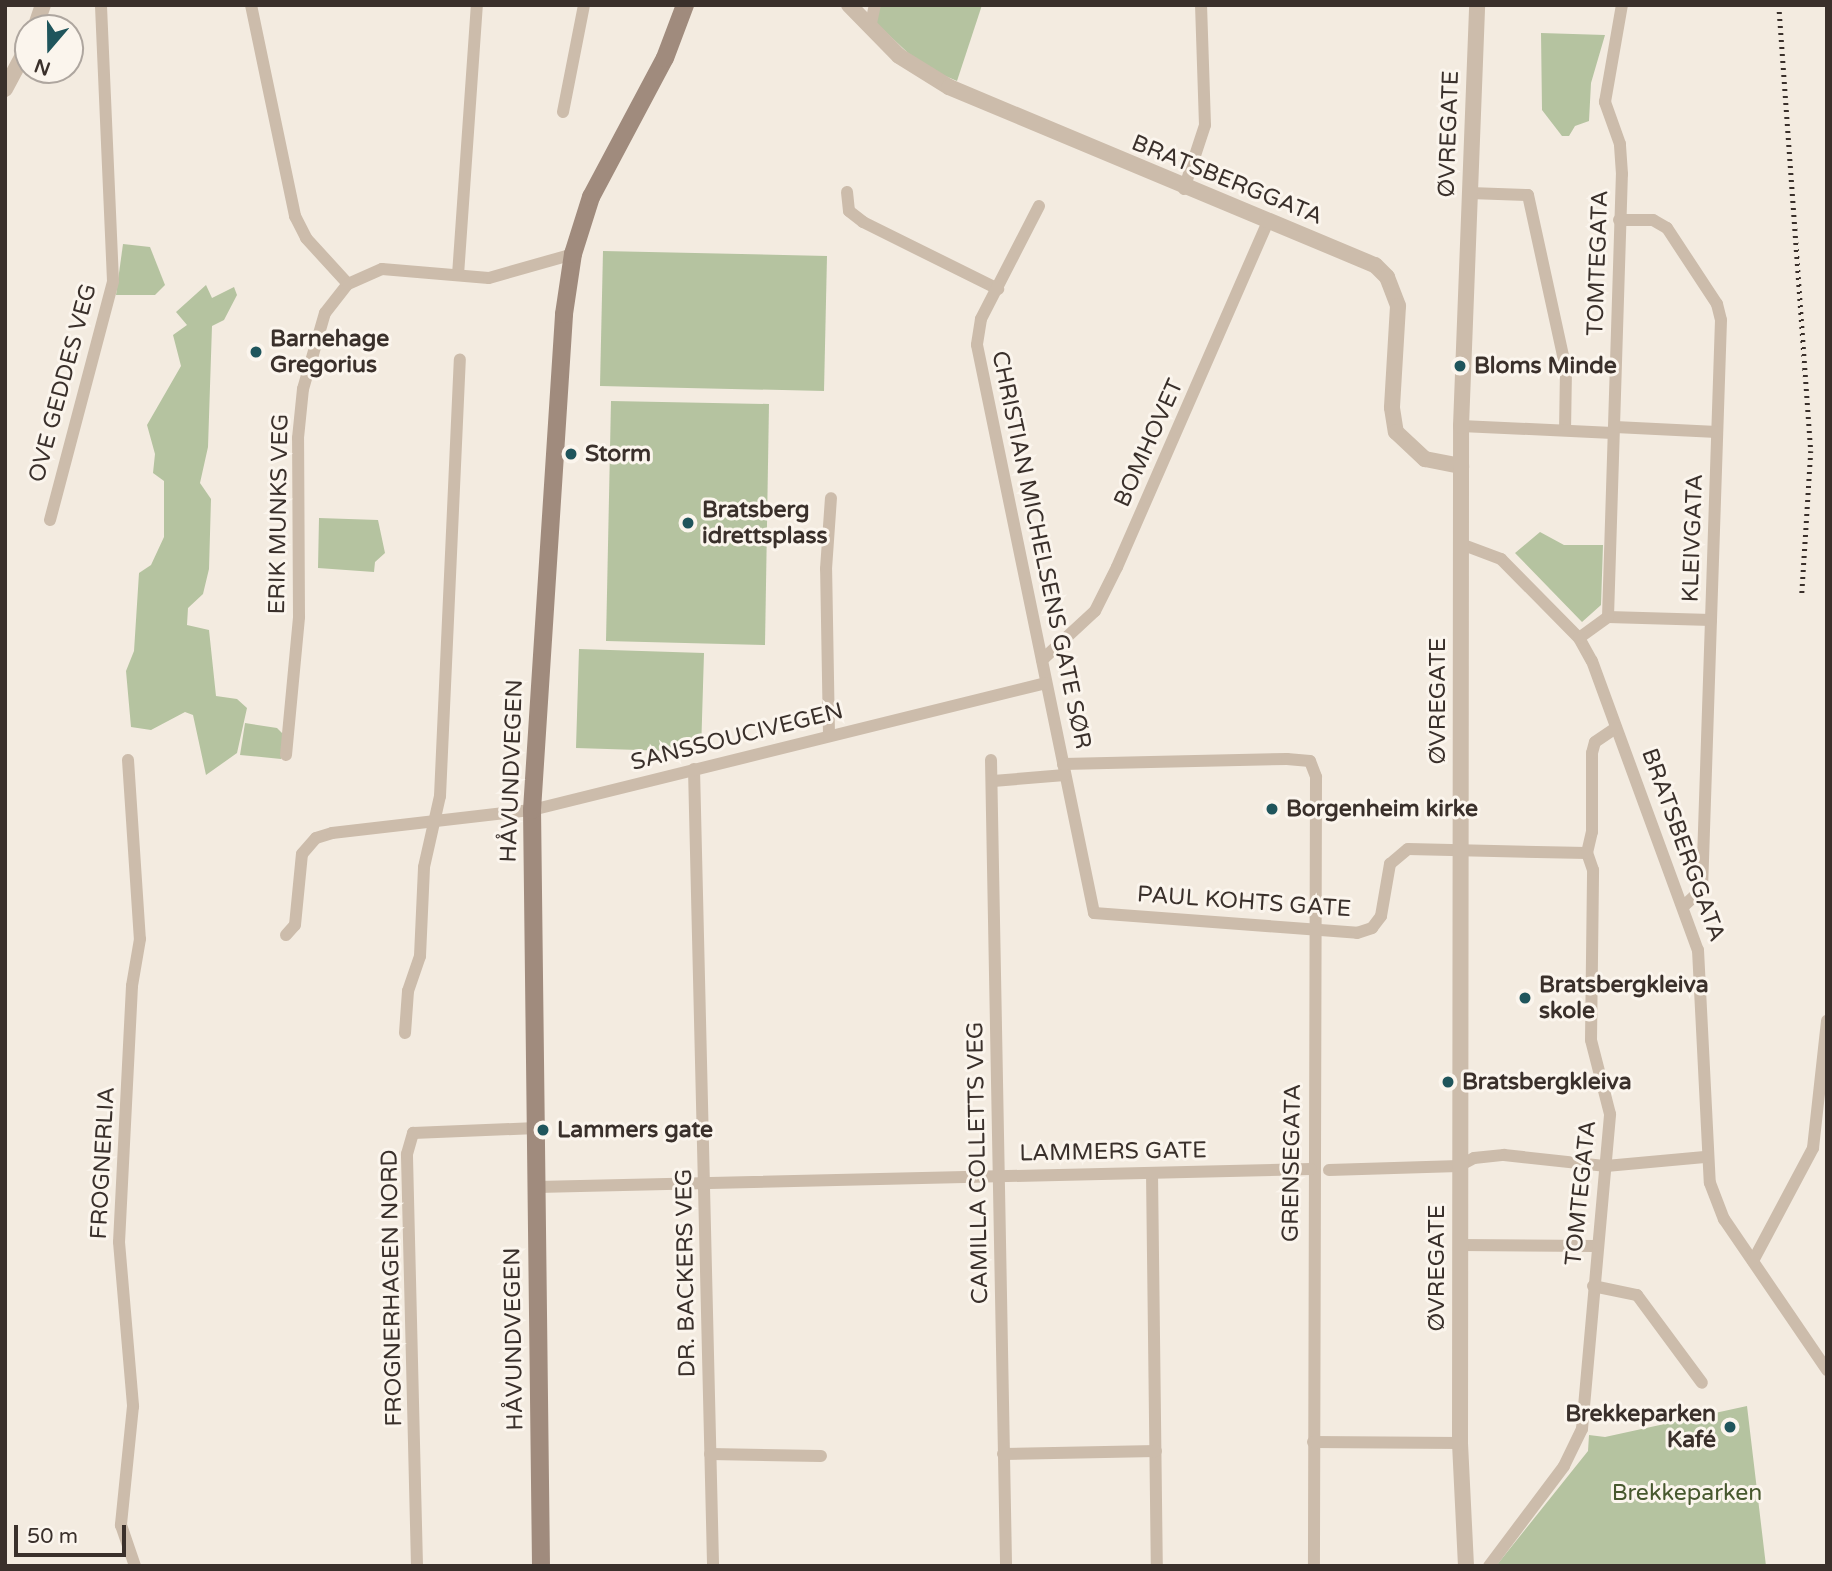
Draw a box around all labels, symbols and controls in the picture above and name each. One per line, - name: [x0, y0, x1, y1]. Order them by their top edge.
- north arrow: [14, 14, 84, 84]
- text: N: [32, 54, 53, 80]
- street label: ØVREGATE: [1433, 70, 1465, 198]
- street label: BRATSBERGGATA: [1127, 129, 1327, 231]
- street label: TOMTEGATA: [1582, 190, 1614, 336]
- street label: OVE GEDDES VEG: [23, 281, 103, 485]
- place label: Barnehage Gregorius: [270, 325, 389, 379]
- marker: Barnehage Gregorius: [248, 344, 264, 360]
- street label: CHRISTIAN MICHELSENS GATE SØR: [985, 348, 1097, 752]
- place label: Bloms Minde: [1474, 352, 1617, 380]
- marker: Bloms Minde: [1452, 358, 1468, 374]
- street label: BOMHOVET: [1108, 375, 1190, 511]
- street label: ERIK MUNKS VEG: [263, 413, 295, 615]
- place label: Storm: [585, 440, 651, 468]
- marker: Storm: [563, 446, 579, 462]
- street label: KLEIVGATA: [1677, 473, 1709, 603]
- place label: Bratsberg idrettsplass: [702, 496, 828, 550]
- marker: Bratsberg idrettsplass: [680, 515, 696, 531]
- street label: ØVREGATE: [1424, 637, 1452, 765]
- street label: HÅVUNDVEGEN: [495, 679, 529, 863]
- street label: SANSSOUCIVEGEN: [628, 697, 846, 777]
- street label: BRATSBERGGATA: [1635, 745, 1731, 945]
- place label: Borgenheim kirke: [1286, 795, 1478, 823]
- marker: Borgenheim kirke: [1264, 801, 1280, 817]
- street label: PAUL KOHTS GATE: [1136, 881, 1352, 923]
- place label: Bratsbergkleiva skole: [1539, 971, 1709, 1025]
- marker: Bratsbergkleiva skole: [1517, 990, 1533, 1006]
- street label: CAMILLA COLLETTS VEG: [962, 1022, 994, 1304]
- place label: Bratsbergkleiva: [1462, 1068, 1632, 1096]
- marker: Bratsbergkleiva: [1440, 1074, 1456, 1090]
- street label: GRENSEGATA: [1277, 1084, 1307, 1242]
- street label: FROGNERLIA: [85, 1086, 121, 1240]
- place label: Lammers gate: [557, 1116, 713, 1144]
- street label: TOMTEGATA: [1560, 1119, 1602, 1267]
- marker: Lammers gate: [535, 1122, 551, 1138]
- street label: LAMMERS GATE: [1019, 1137, 1207, 1167]
- street label: FROGNERHAGEN NORD: [376, 1149, 408, 1427]
- street label: DR. BACKERS VEG: [670, 1168, 702, 1378]
- street label: ØVREGATE: [1423, 1204, 1451, 1332]
- street label: HÅVUNDVEGEN: [499, 1247, 529, 1431]
- place label: Brekkeparken Kafé: [1565, 1400, 1716, 1454]
- marker: Brekkeparken Kafé: [1722, 1419, 1738, 1435]
- park label: Brekkeparken: [1612, 1479, 1762, 1507]
- scale bar: [18, 1512, 130, 1556]
- text: 50 m: [27, 1524, 78, 1549]

